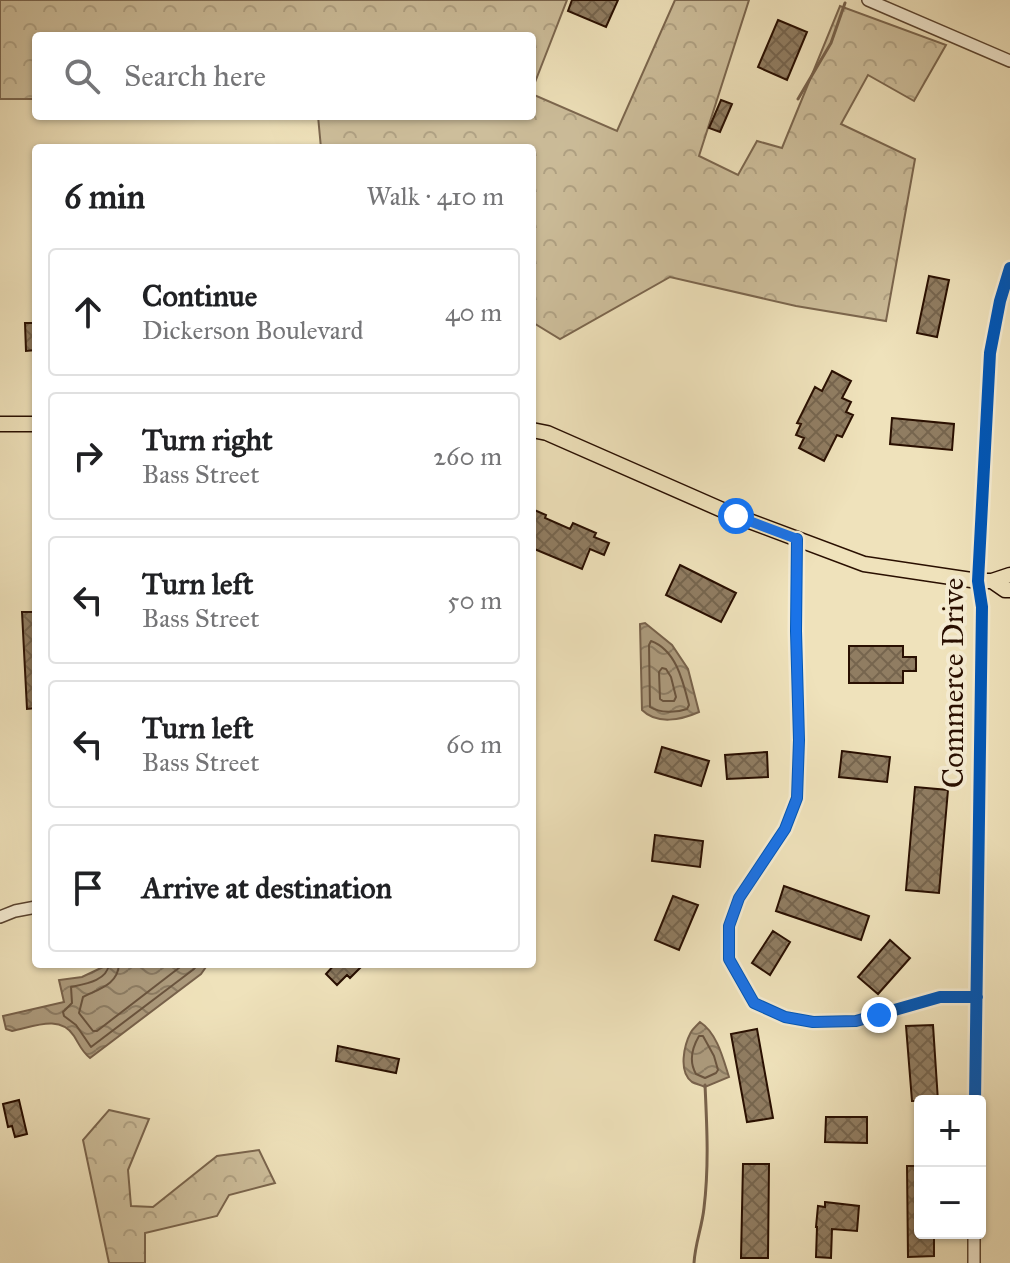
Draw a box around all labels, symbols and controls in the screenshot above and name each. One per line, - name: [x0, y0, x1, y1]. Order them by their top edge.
- search box: [32, 32, 536, 120]
- icon: search: [60, 54, 104, 98]
- text: Search here: [124, 58, 266, 94]
- text: 6 min: [64, 176, 145, 217]
- text: Walk · 410 m: [366, 180, 504, 212]
- text: Continue: [142, 278, 257, 314]
- icon: ahead: [66, 290, 110, 334]
- text: 40 m: [445, 296, 502, 328]
- text: Dickerson Boulevard: [142, 314, 364, 346]
- text: Turn right: [142, 422, 273, 458]
- icon: right: [66, 434, 110, 478]
- text: 260 m: [433, 440, 502, 472]
- text: Bass Street: [142, 458, 259, 490]
- route start: [718, 498, 754, 534]
- text: Turn left: [142, 566, 253, 602]
- icon: left: [66, 578, 110, 622]
- street label: Commerce Drive: [935, 578, 971, 788]
- text: 50 m: [447, 584, 502, 616]
- text: Bass Street: [142, 602, 259, 634]
- text: Turn left: [142, 710, 253, 746]
- icon: left: [66, 722, 110, 766]
- text: 60 m: [446, 728, 502, 760]
- text: Bass Street: [142, 746, 259, 778]
- icon: arrive: [66, 866, 110, 910]
- text: Arrive at destination: [142, 870, 392, 906]
- route end: [861, 997, 897, 1033]
- map controls: [914, 1095, 986, 1239]
- button: +: [914, 1095, 986, 1167]
- button: −: [914, 1167, 986, 1239]

